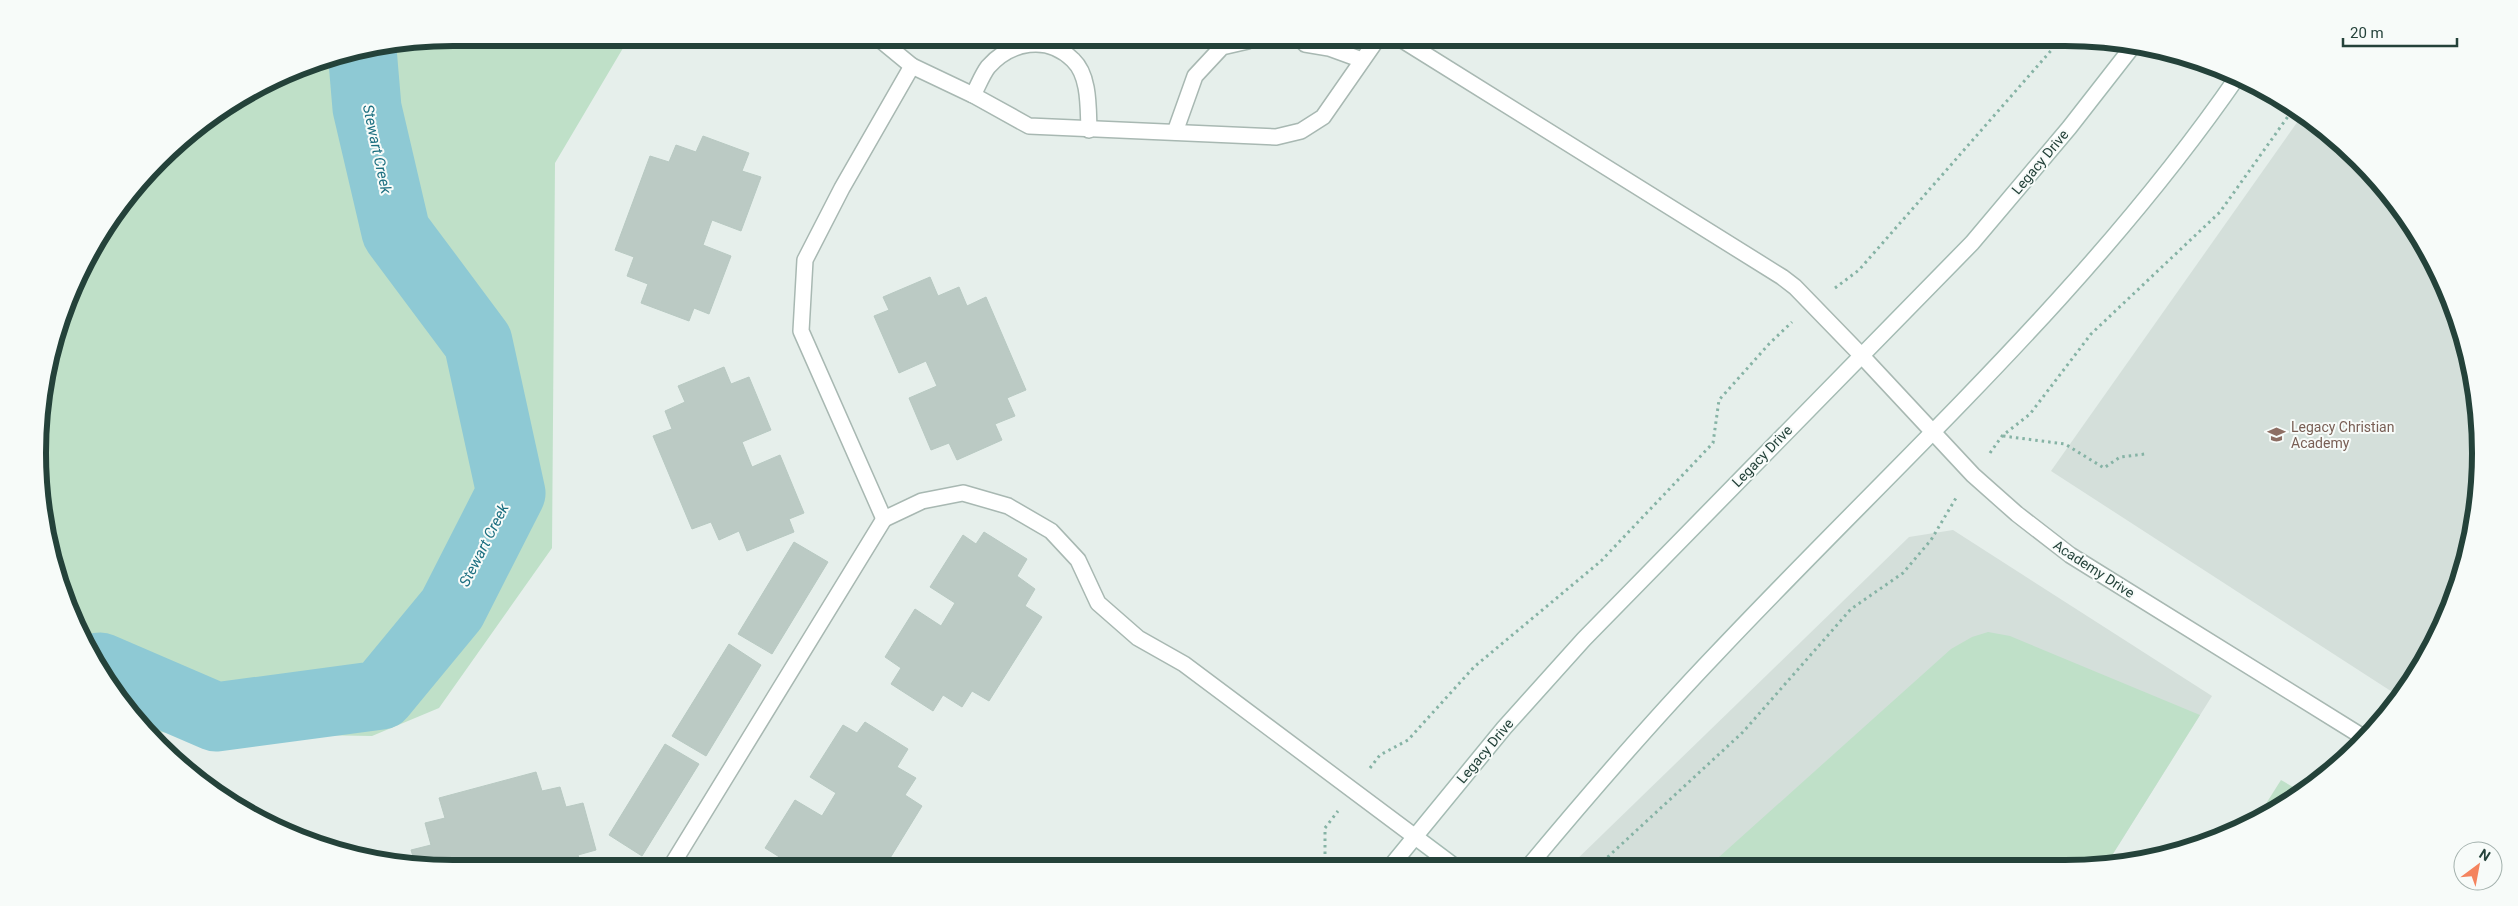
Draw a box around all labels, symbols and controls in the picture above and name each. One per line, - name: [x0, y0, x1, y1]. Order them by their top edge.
- scale bar: [2343, 15, 2457, 47]
- text: 20 m: [2350, 24, 2384, 42]
- water label: Stewart Creek: [359, 103, 395, 196]
- street label: Legacy Drive: [2008, 126, 2072, 198]
- place label: Legacy Christian Academy: [2291, 419, 2394, 451]
- street label: Legacy Drive: [1729, 422, 1795, 490]
- school or university icon: Legacy Christian Academy: [2267, 425, 2287, 445]
- water label: Stewart Creek: [455, 500, 513, 590]
- street label: Academy Drive: [2051, 537, 2137, 601]
- street label: Legacy Drive: [1453, 715, 1517, 787]
- north arrow: [2453, 841, 2503, 891]
- text: N: [2476, 846, 2493, 864]

